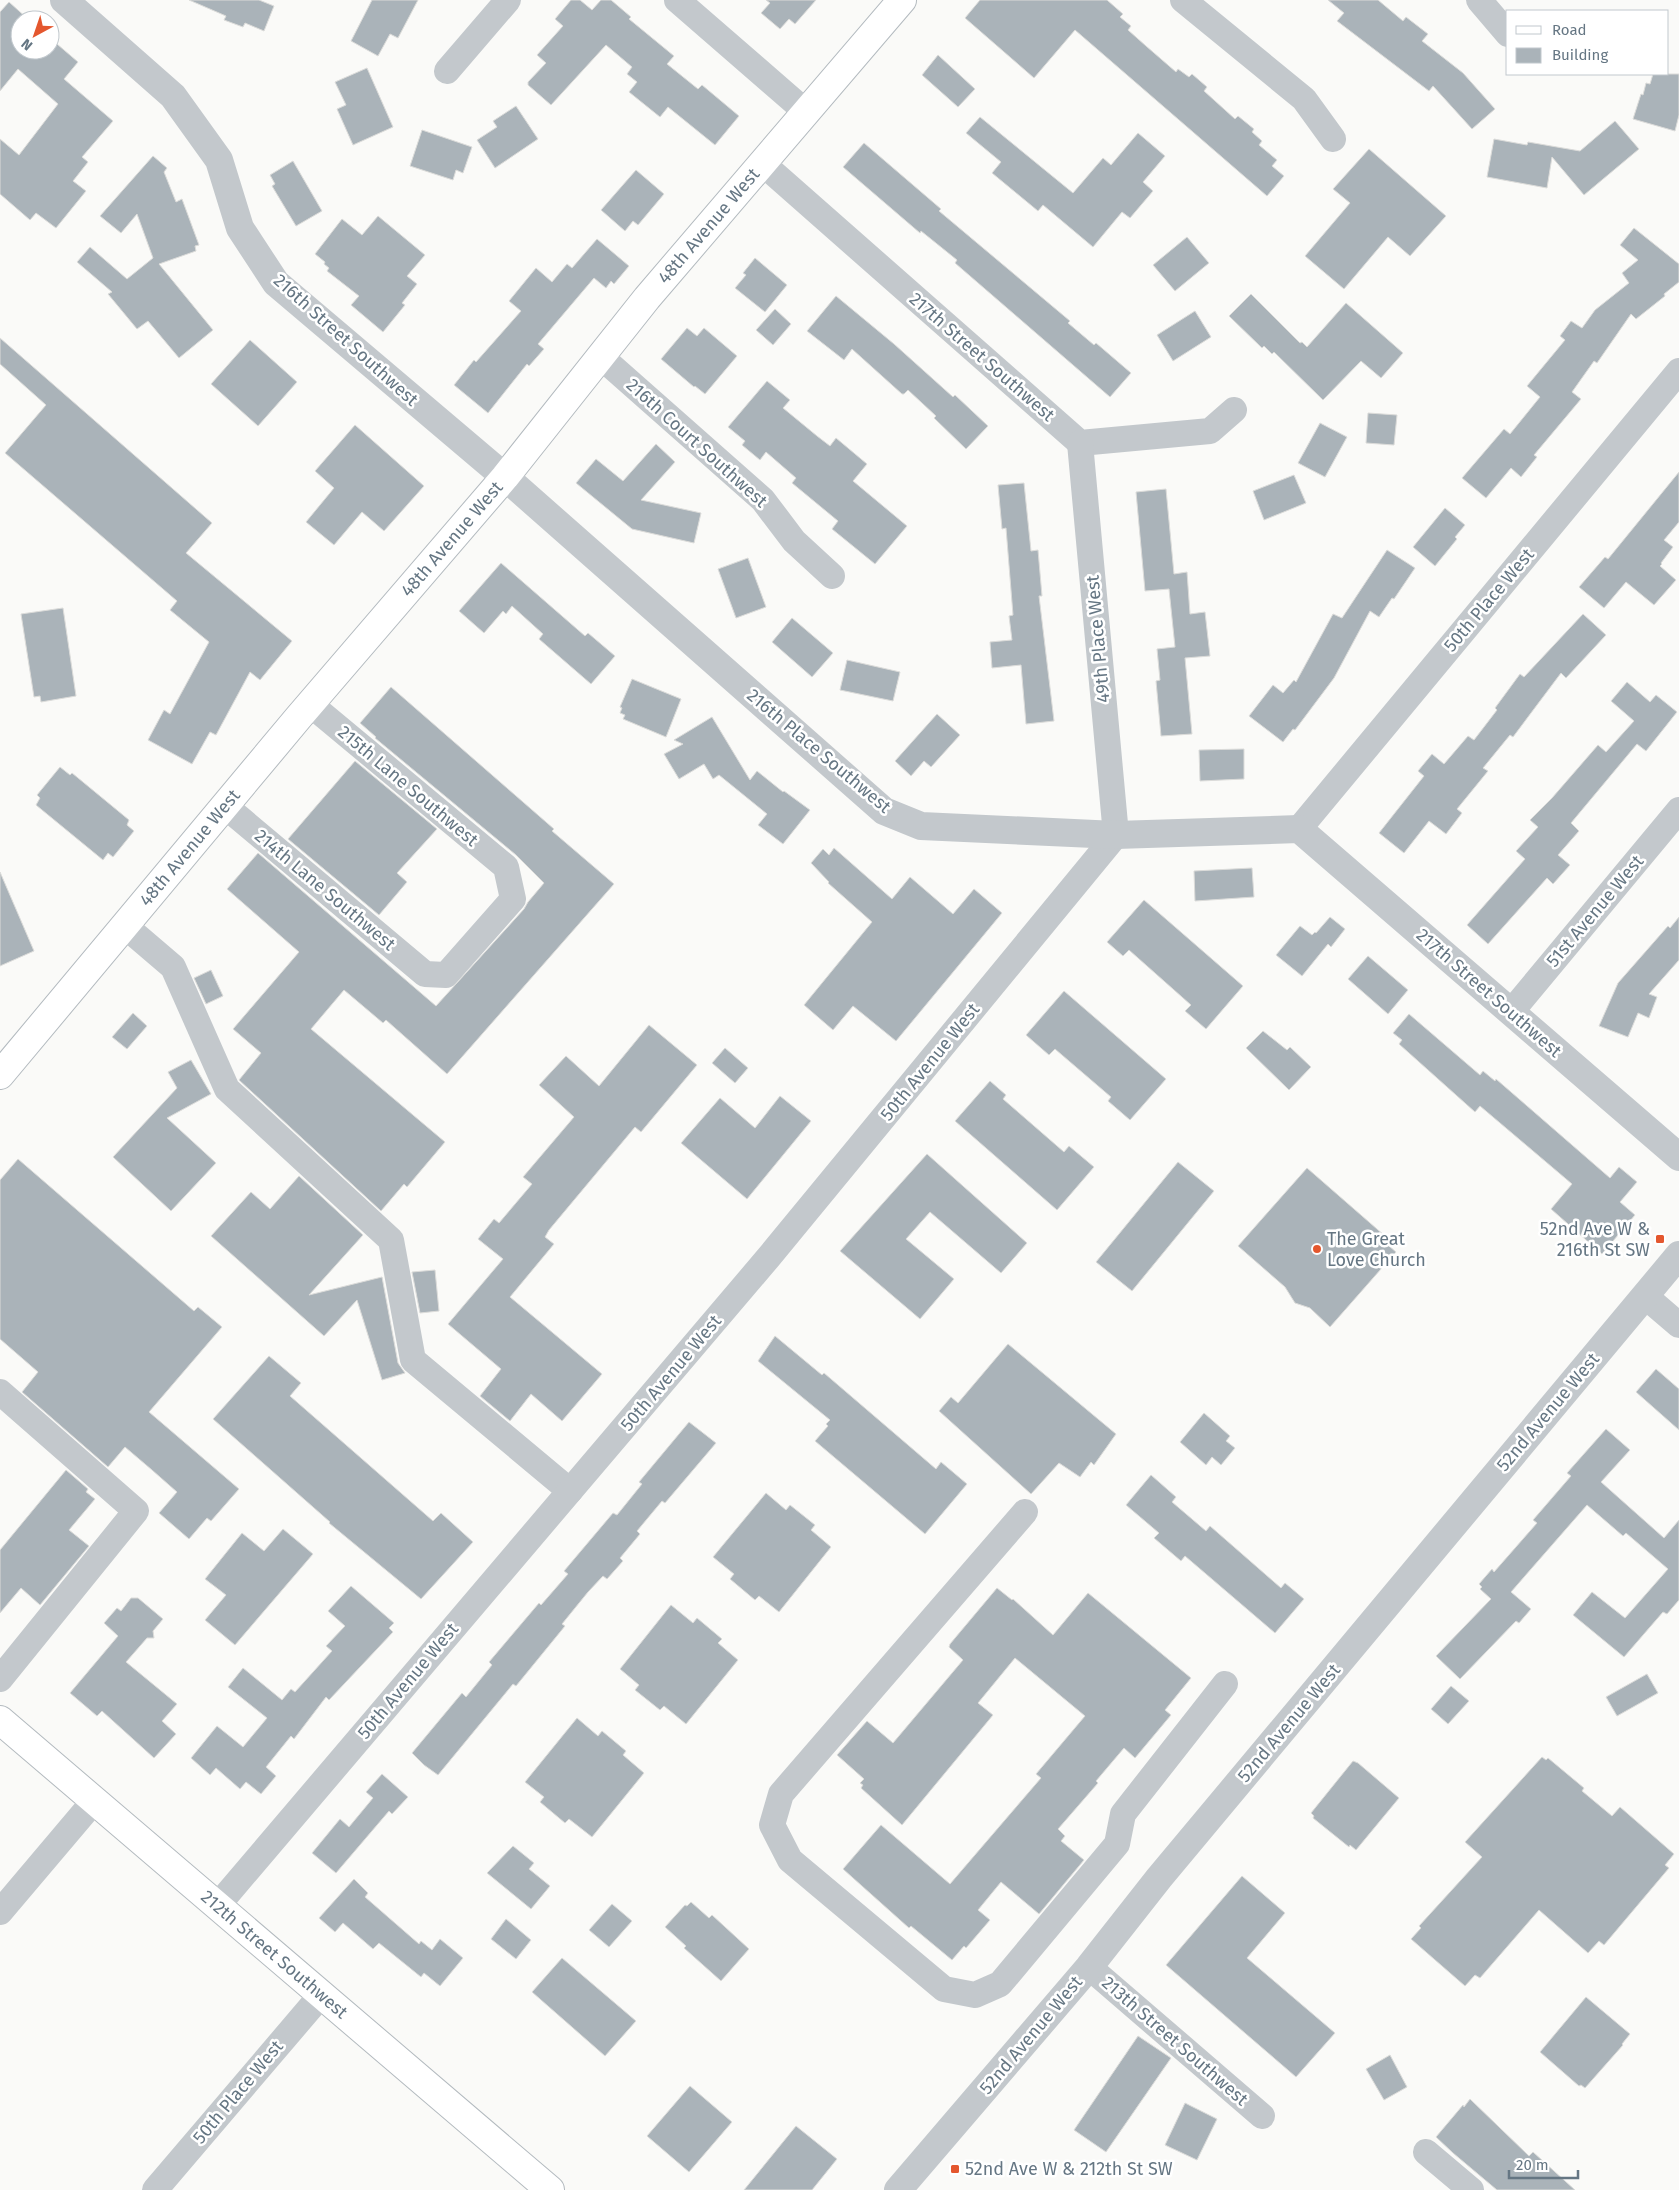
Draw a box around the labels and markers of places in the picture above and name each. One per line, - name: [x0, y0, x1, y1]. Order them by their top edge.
- place label: 52nd Ave W & 216th St SW: [1540, 1218, 1650, 1261]
- place label: The Great Love Church: [1327, 1228, 1426, 1271]
- marker: 52nd Ave W & 216th St SW: [1654, 1233, 1666, 1245]
- marker: The Great Love Church: [1311, 1243, 1323, 1255]
- place label: 52nd Ave W & 212th St SW: [965, 2158, 1173, 2180]
- marker: 52nd Ave W & 212th St SW: [949, 2163, 961, 2175]

